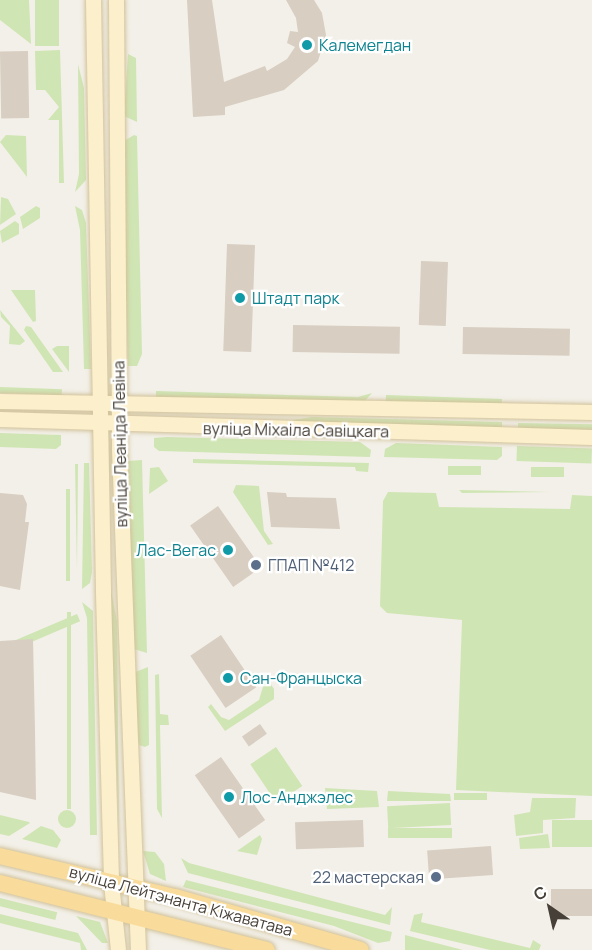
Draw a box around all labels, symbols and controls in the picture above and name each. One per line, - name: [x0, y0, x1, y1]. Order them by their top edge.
- place label: Калемегдан: [319, 35, 411, 55]
- marker: Калемегдан: [300, 38, 314, 52]
- place label: Штадт парк: [252, 288, 339, 308]
- marker: Штадт парк: [233, 291, 247, 305]
- street label: вуліца Леаніда Левіна: [109, 360, 131, 528]
- street label: вуліца Міхаіла Савіцкага: [203, 419, 389, 441]
- place label: Лас-Вегас: [136, 540, 216, 560]
- marker: Лас-Вегас: [221, 543, 235, 557]
- place label: ГПАП №412: [268, 555, 354, 575]
- marker: ГПАП №412: [249, 558, 263, 572]
- place label: Сан-Францыска: [240, 668, 362, 688]
- marker: Сан-Францыска: [221, 671, 235, 685]
- place label: Лос-Анджэлес: [241, 787, 353, 807]
- marker: Лос-Анджэлес: [222, 790, 236, 804]
- street label: вуліца Лейтэнанта Кіжаватава: [67, 862, 295, 940]
- place label: 22 мастерская: [313, 867, 424, 887]
- marker: 22 мастерская: [429, 870, 443, 884]
- north arrow: [520, 878, 580, 938]
- text: С: [529, 881, 551, 906]

